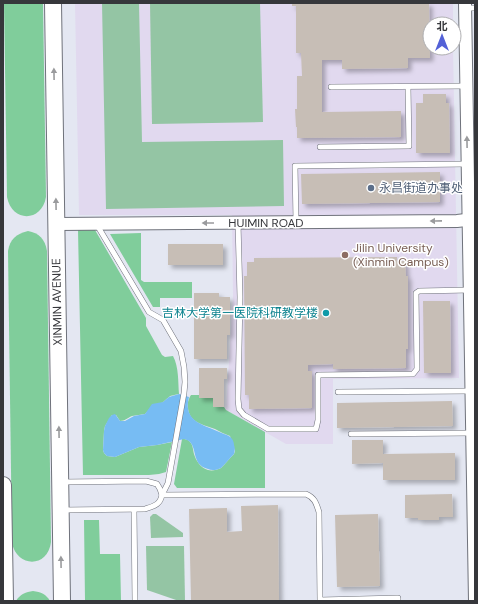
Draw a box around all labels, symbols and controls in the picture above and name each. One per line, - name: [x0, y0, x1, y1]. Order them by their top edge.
- north arrow: [422, 16, 462, 56]
- text: 北: [437, 19, 448, 33]
- one-way arrow: [51, 67, 57, 80]
- one-way arrow: [464, 135, 470, 148]
- place label: 永昌街道办事处: [379, 180, 463, 196]
- marker: 永昌街道办事处: [366, 183, 376, 193]
- one-way arrow: [53, 197, 59, 210]
- street label: HUIMIN ROAD: [228, 215, 304, 231]
- one-way arrow: [429, 218, 442, 224]
- one-way arrow: [201, 220, 214, 226]
- place label: Jilin University (Xinmin Campus): [353, 240, 449, 270]
- marker: Jilin University (Xinmin Campus): [340, 250, 350, 260]
- street label: XINMIN AVENUE: [48, 258, 66, 346]
- place label: 吉林大学第一医院科研教学楼: [162, 305, 318, 321]
- marker: 吉林大学第一医院科研教学楼: [321, 308, 331, 318]
- one-way arrow: [56, 425, 62, 438]
- one-way arrow: [58, 555, 64, 568]

